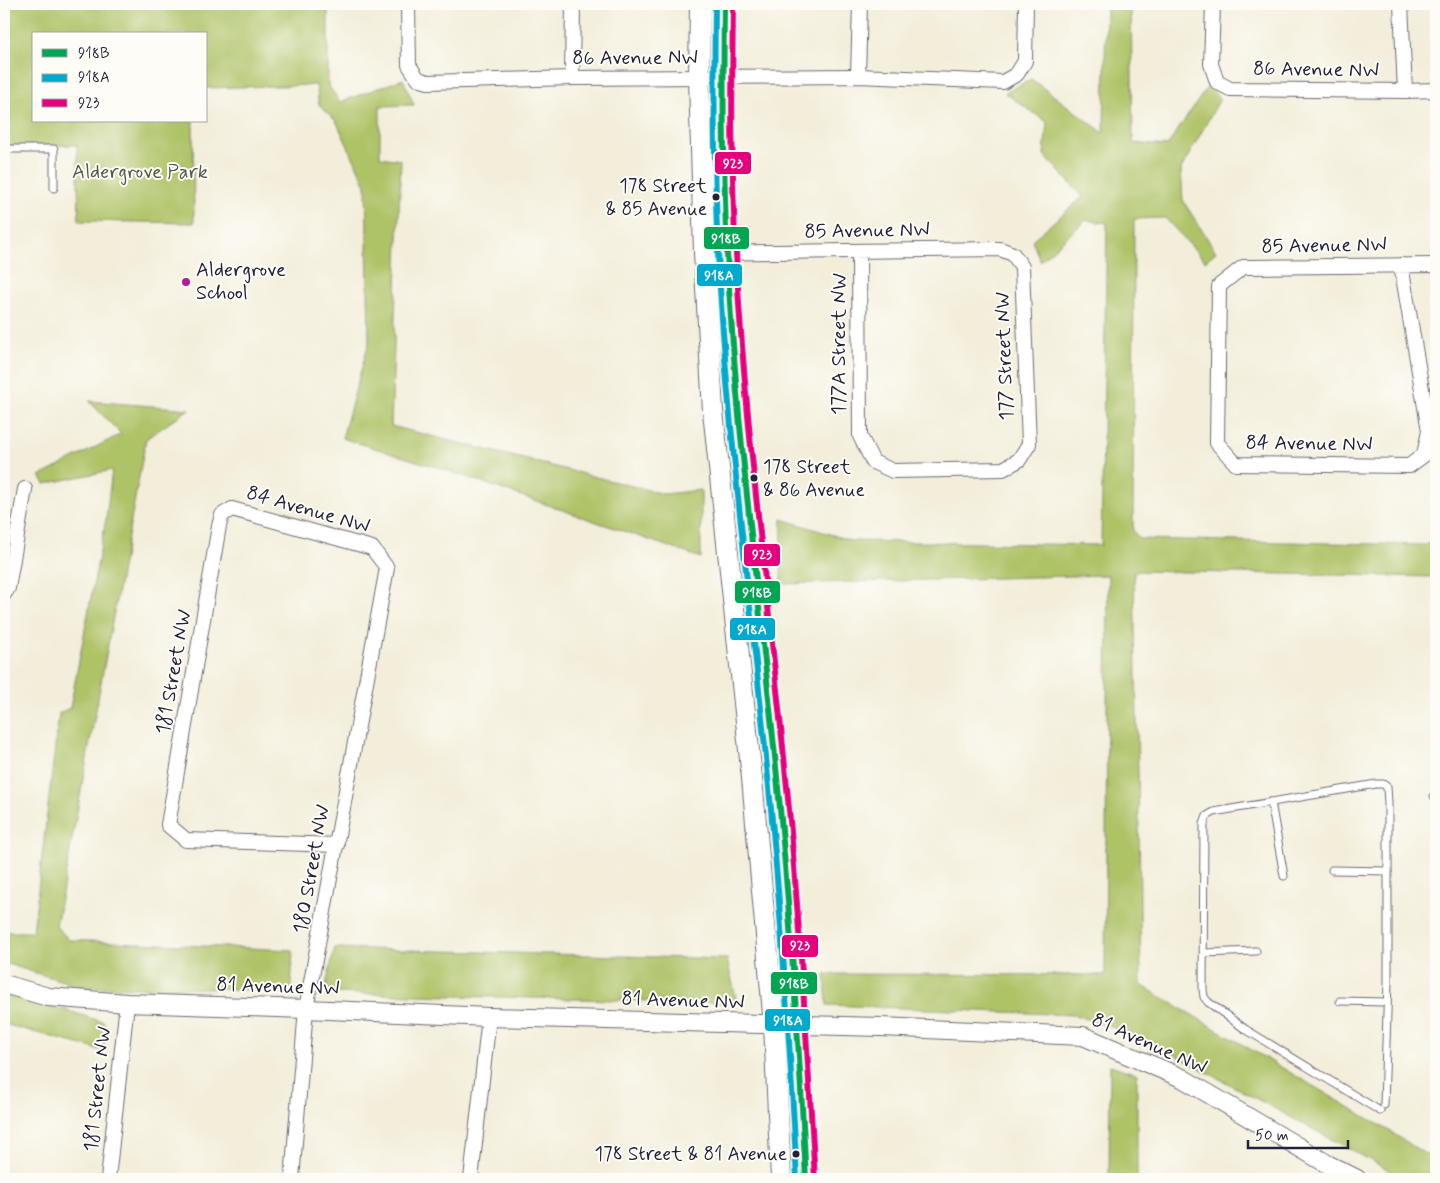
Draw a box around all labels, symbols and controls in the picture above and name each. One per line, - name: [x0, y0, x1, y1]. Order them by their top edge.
- legend: [32, 32, 208, 122]
- text: 918B: [78, 44, 109, 64]
- street label: 86 Avenue NW: [572, 45, 698, 72]
- street label: 86 Avenue NW: [1253, 55, 1379, 85]
- text: 918A: [78, 68, 110, 88]
- text: 923: [78, 94, 99, 114]
- line badge: 923: [714, 151, 752, 175]
- text: 923: [723, 155, 743, 173]
- park label: Aldergrove Park: [72, 159, 208, 186]
- place label: 178 Street & 85 Avenue: [605, 174, 707, 222]
- marker: 178 Street & 85 Avenue: [711, 192, 721, 202]
- street label: 85 Avenue NW: [804, 216, 930, 246]
- line badge: 918B: [703, 226, 750, 250]
- text: 918B: [711, 230, 741, 248]
- street label: 85 Avenue NW: [1261, 231, 1387, 261]
- place label: Aldergrove School: [196, 257, 286, 307]
- line badge: 918A: [696, 263, 743, 287]
- text: 918A: [704, 267, 734, 285]
- street label: 177A Street NW: [826, 273, 853, 415]
- marker: Aldergrove School: [180, 276, 192, 288]
- street label: 177 Street NW: [989, 291, 1021, 421]
- street label: 84 Avenue NW: [1245, 429, 1373, 459]
- place label: 178 Street & 86 Avenue: [763, 455, 865, 503]
- marker: 178 Street & 86 Avenue: [749, 473, 759, 483]
- street label: 84 Avenue NW: [243, 480, 373, 541]
- line badge: 923: [743, 543, 781, 567]
- text: 923: [752, 546, 772, 564]
- line badge: 918B: [734, 580, 781, 604]
- text: 918B: [742, 584, 772, 602]
- street label: 181 Street NW: [150, 607, 198, 737]
- line badge: 918A: [729, 617, 776, 641]
- text: 918A: [737, 621, 767, 639]
- street label: 180 Street NW: [287, 802, 337, 936]
- line badge: 923: [781, 934, 819, 958]
- text: 923: [790, 937, 810, 955]
- street label: 81 Avenue NW: [216, 971, 340, 1003]
- line badge: 918B: [770, 971, 818, 995]
- text: 918B: [779, 975, 809, 993]
- street label: 81 Avenue NW: [621, 985, 745, 1017]
- street label: 81 Avenue NW: [1087, 1007, 1211, 1082]
- line badge: 918A: [764, 1008, 811, 1032]
- text: 918A: [773, 1012, 803, 1030]
- street label: 181 Street NW: [78, 1025, 118, 1153]
- scale bar: [1248, 1118, 1348, 1150]
- text: 50 m: [1255, 1126, 1289, 1146]
- place label: 178 Street & 81 Avenue: [594, 1142, 787, 1167]
- marker: 178 Street & 81 Avenue: [791, 1149, 801, 1159]

